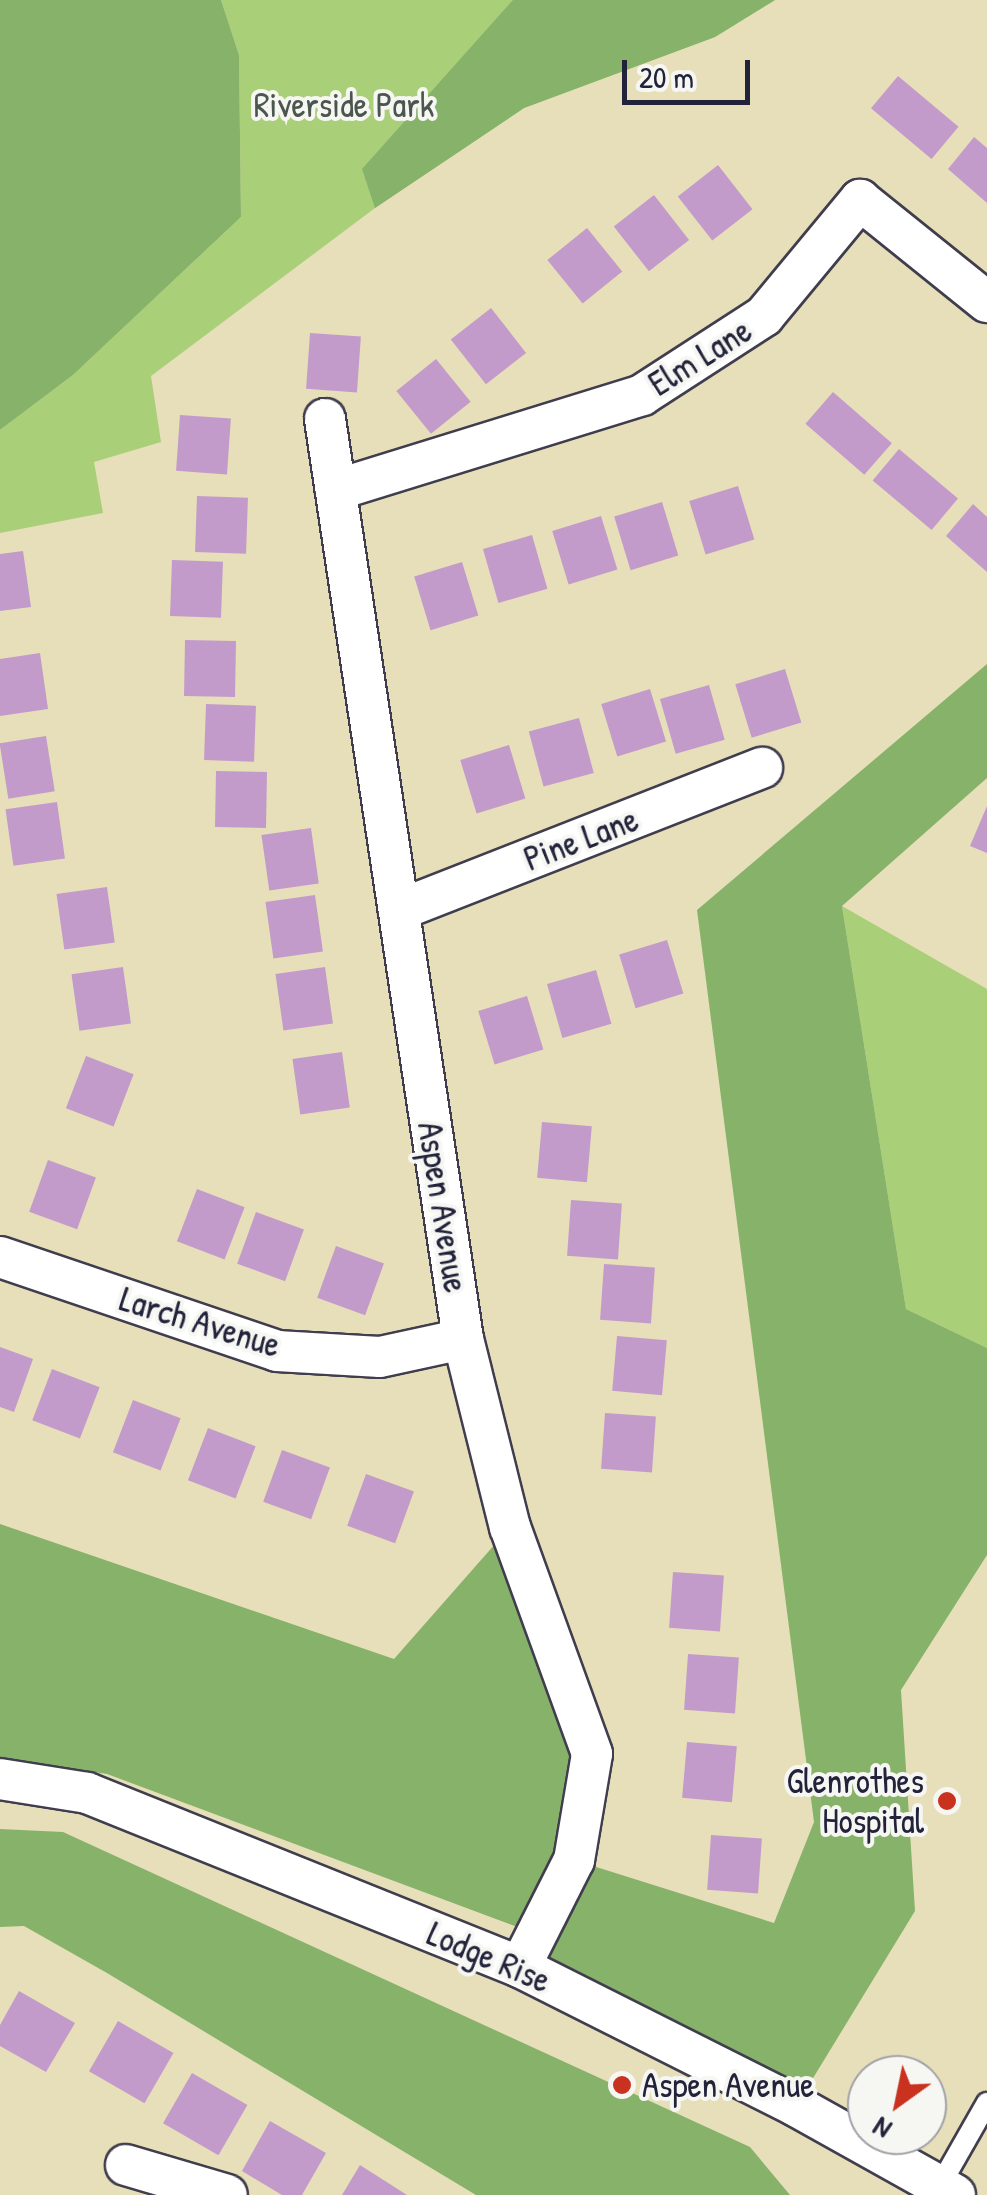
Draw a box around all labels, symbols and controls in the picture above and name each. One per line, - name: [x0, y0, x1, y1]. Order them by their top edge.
- scale bar: [627, 40, 754, 102]
- text: 20 m: [639, 57, 694, 97]
- park label: Riverside Park: [254, 84, 434, 126]
- street label: Elm Lane: [641, 309, 759, 405]
- street label: Pine Lane: [518, 798, 644, 880]
- street label: Aspen Avenue: [409, 1119, 477, 1295]
- street label: Larch Avenue: [115, 1278, 285, 1366]
- place label: Glenrothes Hospital: [786, 1760, 924, 1842]
- marker: Glenrothes Hospital: [934, 1788, 960, 1814]
- street label: Lodge Rise: [421, 1912, 557, 2002]
- north arrow: [847, 2055, 947, 2155]
- place label: Aspen Avenue: [642, 2064, 814, 2106]
- marker: Aspen Avenue: [611, 2074, 633, 2096]
- text: N: [865, 2108, 898, 2148]

